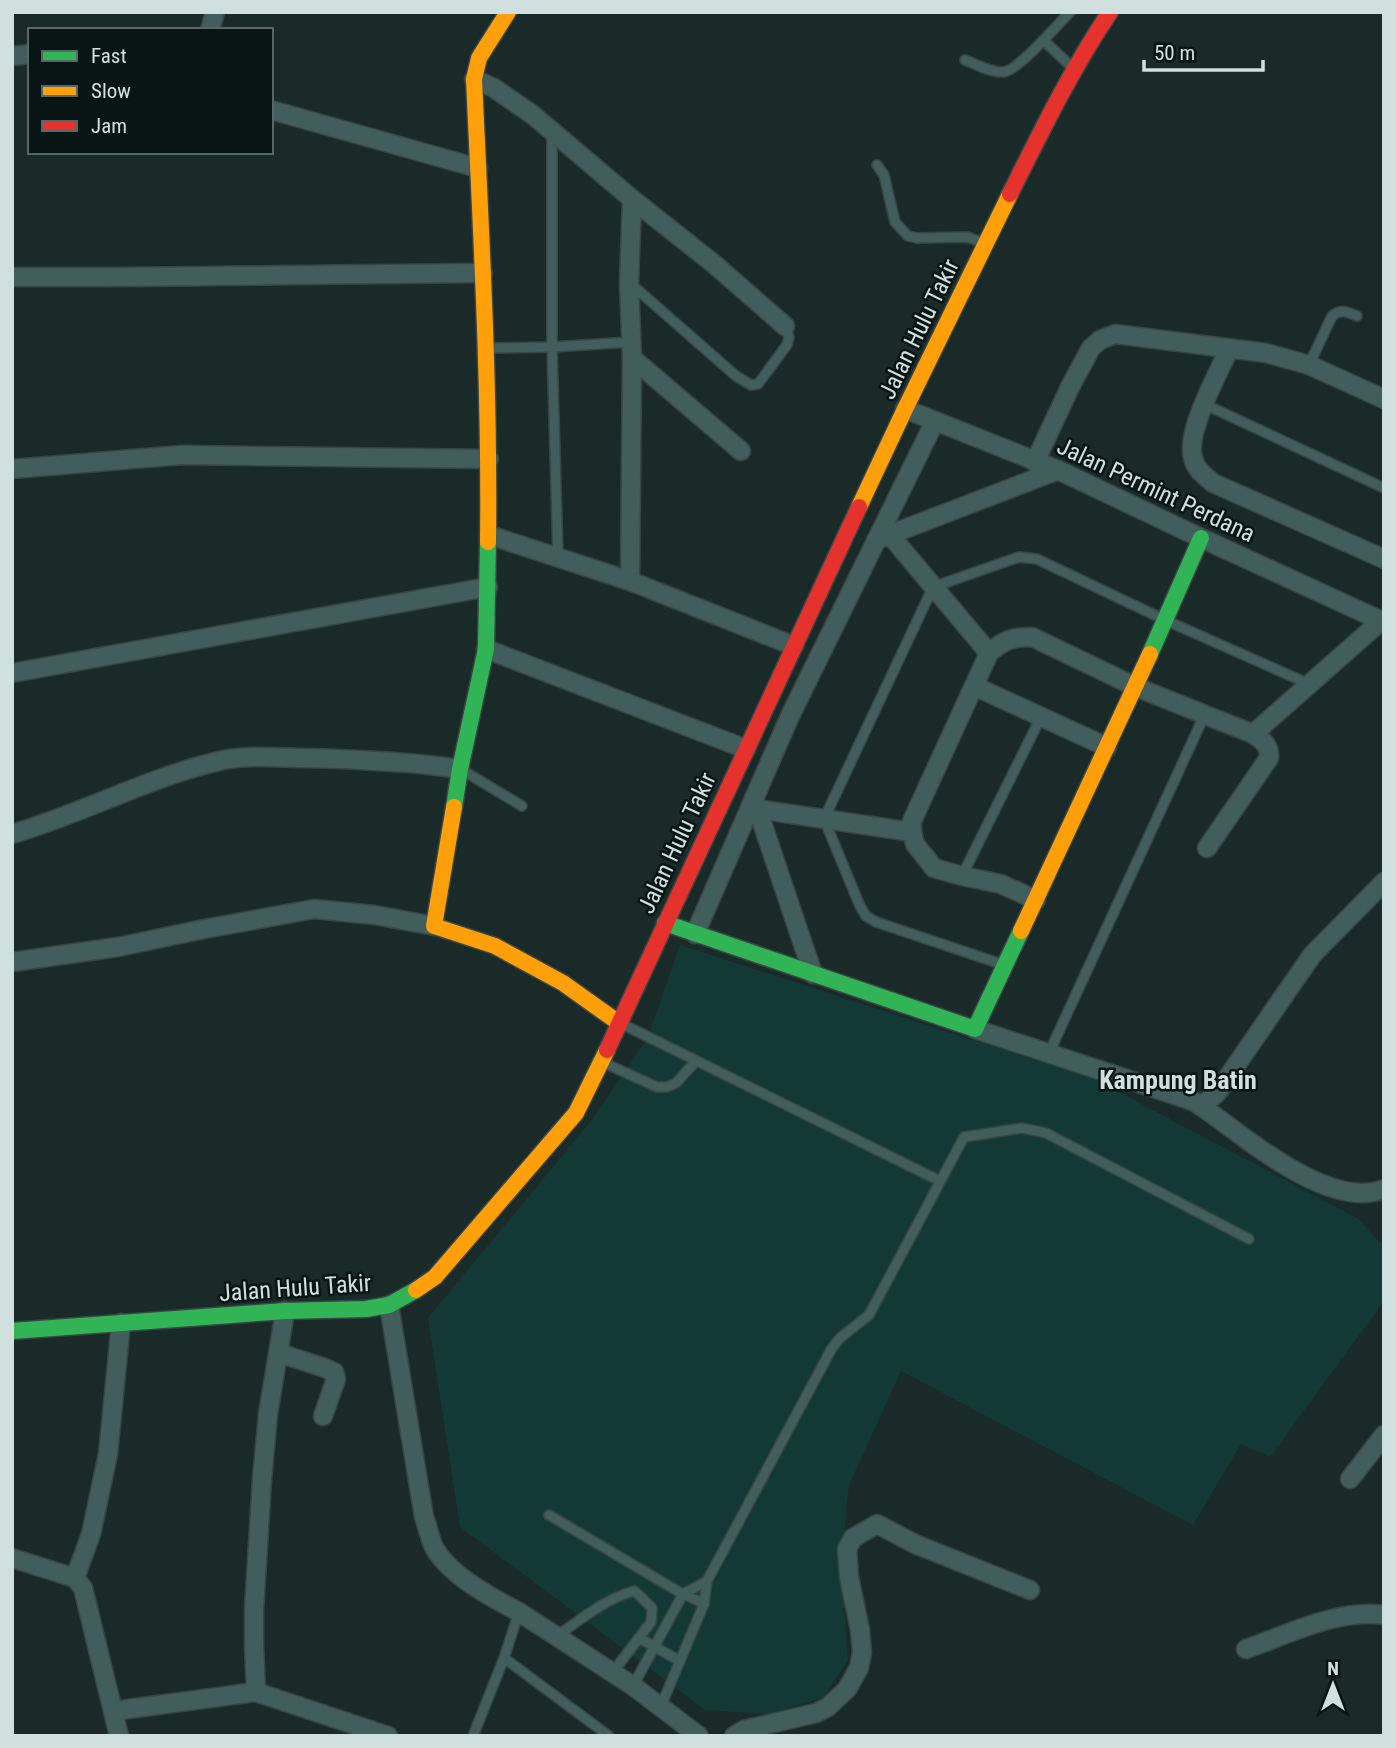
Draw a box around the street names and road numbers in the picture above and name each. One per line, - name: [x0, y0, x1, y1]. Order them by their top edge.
- street label: Jalan Hulu Takir: [873, 254, 965, 404]
- street label: Jalan Permint Perdana: [1053, 432, 1259, 548]
- street label: Jalan Hulu Takir: [632, 768, 722, 918]
- street label: Jalan Hulu Takir: [218, 1269, 372, 1307]

